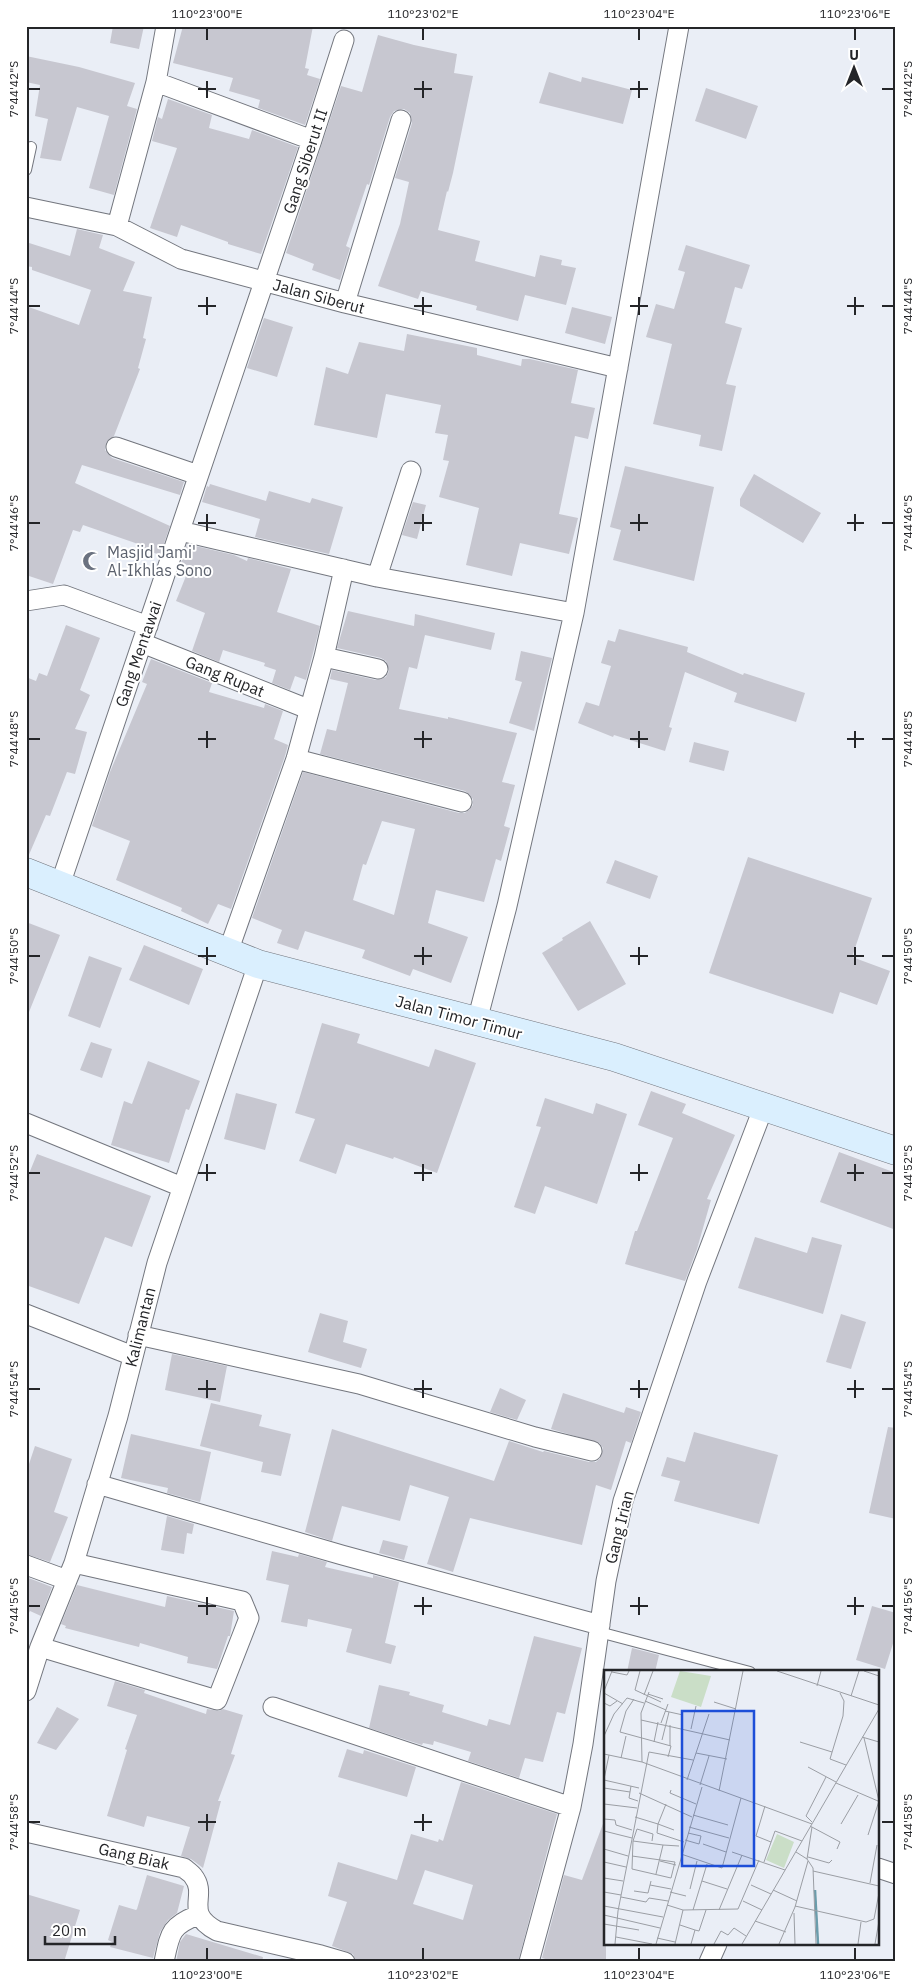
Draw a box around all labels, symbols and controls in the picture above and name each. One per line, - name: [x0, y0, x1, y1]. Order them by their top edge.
- text: 110°23'00"E: [172, 6, 242, 21]
- text: 110°23'02"E: [388, 6, 458, 21]
- text: 110°23'04"E: [604, 6, 674, 21]
- text: 110°23'06"E: [820, 6, 890, 21]
- north arrow: [830, 42, 880, 92]
- text: U: [849, 46, 859, 64]
- text: 7°44'42"S: [6, 61, 21, 117]
- text: 7°44'42"S: [900, 61, 915, 117]
- street label: Gang Siberut II: [279, 106, 331, 216]
- street label: Jalan Siberut: [271, 274, 367, 318]
- text: 7°44'44"S: [6, 278, 21, 334]
- text: 7°44'44"S: [900, 278, 915, 334]
- text: 7°44'46"S: [6, 495, 21, 551]
- text: 7°44'46"S: [900, 495, 915, 551]
- place label: Masjid Jami' Al-Ikhlas Sono: [107, 542, 212, 580]
- mosque icon: Masjid Jami' Al-Ikhlas Sono: [81, 550, 103, 572]
- street label: Gang Mentawai: [111, 598, 165, 710]
- street label: Gang Rupat: [182, 651, 268, 701]
- text: 7°44'48"S: [6, 711, 21, 767]
- text: 7°44'48"S: [900, 711, 915, 767]
- text: 7°44'50"S: [6, 928, 21, 984]
- text: 7°44'50"S: [900, 928, 915, 984]
- street label: Jalan Timor Timur: [393, 990, 525, 1044]
- text: 7°44'52"S: [6, 1145, 21, 1201]
- text: 7°44'52"S: [900, 1145, 915, 1201]
- street label: Kalimantan: [120, 1285, 160, 1369]
- text: 7°44'54"S: [6, 1361, 21, 1417]
- text: 7°44'54"S: [900, 1361, 915, 1417]
- street label: Gang Irian: [600, 1488, 638, 1566]
- text: 7°44'56"S: [6, 1578, 21, 1634]
- text: 7°44'56"S: [900, 1578, 915, 1634]
- inset map: [604, 1670, 880, 1946]
- text: 7°44'58"S: [6, 1794, 21, 1850]
- text: 7°44'58"S: [900, 1794, 915, 1850]
- street label: Gang Biak: [96, 1838, 172, 1874]
- scale bar: [45, 1913, 115, 1945]
- text: 20 m: [52, 1921, 87, 1940]
- text: 110°23'00"E: [172, 1967, 242, 1982]
- text: 110°23'02"E: [388, 1967, 458, 1982]
- text: 110°23'04"E: [604, 1967, 674, 1982]
- text: 110°23'06"E: [820, 1967, 890, 1982]

